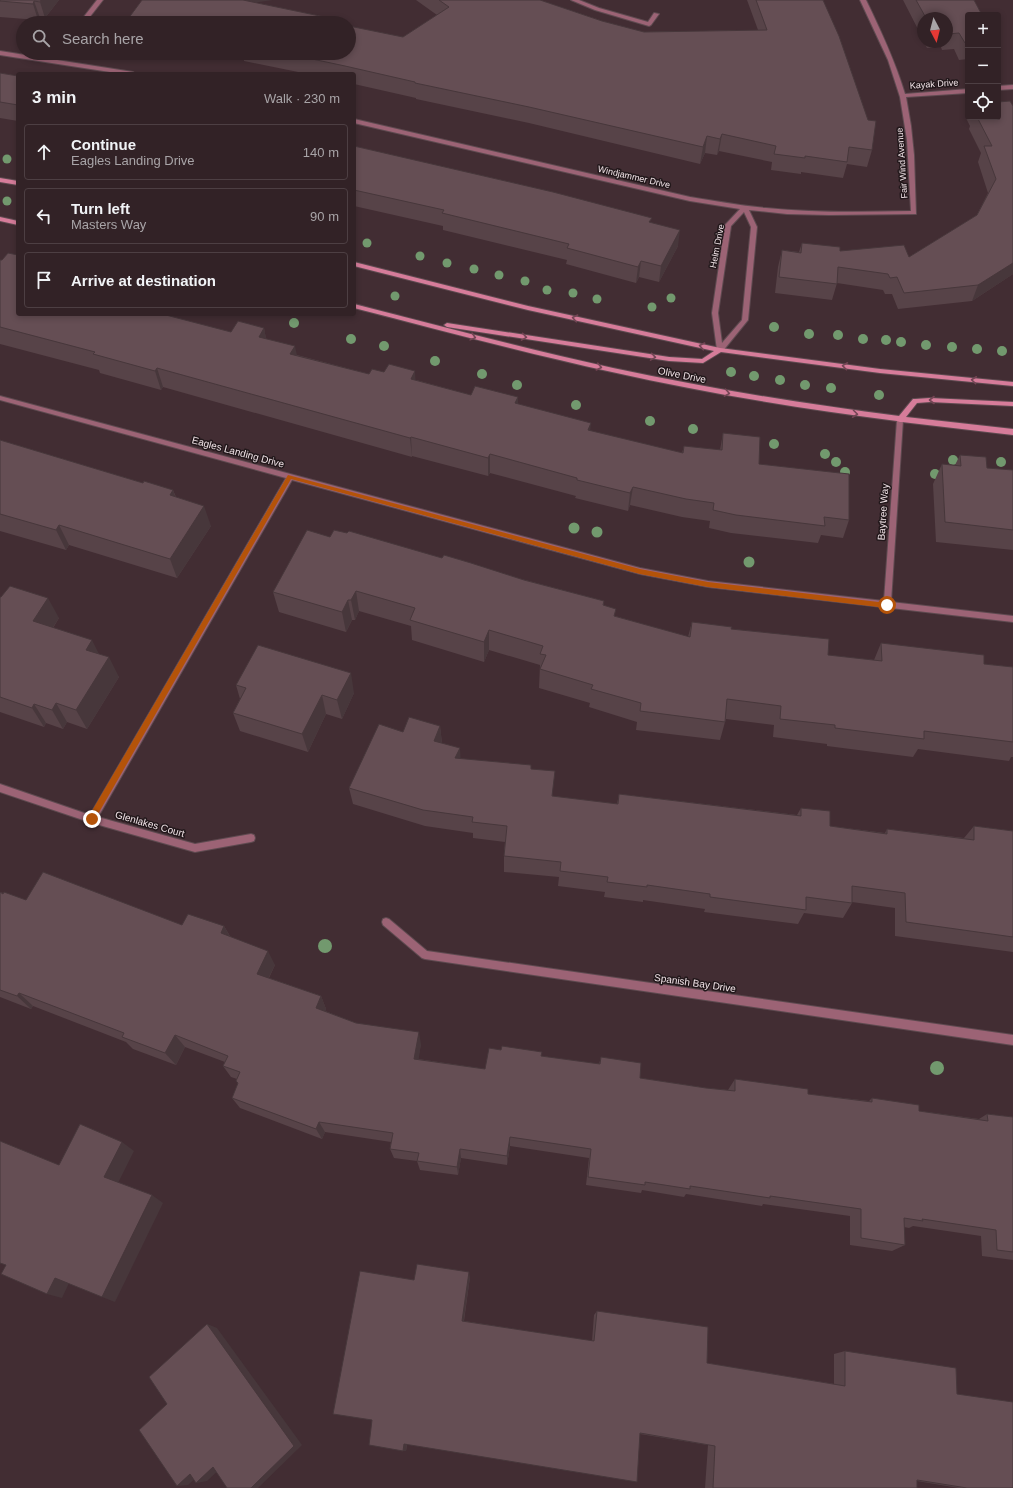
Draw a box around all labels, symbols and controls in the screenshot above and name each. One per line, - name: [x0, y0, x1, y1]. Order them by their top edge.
- north arrow: [917, 12, 953, 48]
- map controls: [965, 12, 1001, 120]
- button: +: [965, 12, 1001, 48]
- search box: [16, 16, 356, 60]
- icon: search: [30, 27, 52, 49]
- text: Search here: [62, 30, 144, 47]
- button: −: [965, 48, 1001, 84]
- street label: Kayak Drive: [909, 77, 959, 91]
- button: locate: [965, 84, 1001, 120]
- text: 3 min: [32, 88, 76, 107]
- text: Walk · 230 m: [264, 91, 340, 106]
- street label: Fair Wind Avenue: [895, 127, 909, 199]
- text: Continue: [71, 136, 136, 153]
- icon: ahead: [33, 141, 55, 163]
- text: 140 m: [303, 145, 339, 160]
- text: Eagles Landing Drive: [71, 153, 195, 168]
- street label: Windjammer Drive: [597, 164, 671, 190]
- text: Turn left: [71, 200, 130, 217]
- icon: left: [33, 205, 55, 227]
- text: 90 m: [310, 209, 339, 224]
- text: Masters Way: [71, 217, 146, 232]
- street label: Helm Drive: [708, 223, 726, 269]
- icon: arrive: [33, 269, 55, 291]
- text: Arrive at destination: [71, 272, 216, 289]
- one-way arrow: [572, 315, 579, 323]
- one-way arrow: [470, 332, 476, 340]
- one-way arrow: [521, 332, 527, 341]
- one-way arrow: [699, 342, 706, 350]
- one-way arrow: [650, 352, 656, 361]
- one-way arrow: [842, 362, 848, 371]
- one-way arrow: [596, 363, 602, 371]
- street label: Olive Drive: [657, 365, 707, 385]
- one-way arrow: [971, 376, 977, 385]
- one-way arrow: [724, 389, 730, 397]
- one-way arrow: [929, 396, 935, 404]
- one-way arrow: [852, 409, 858, 418]
- street label: Eagles Landing Drive: [191, 434, 286, 470]
- street label: Baytree Way: [876, 483, 890, 541]
- route start: [878, 596, 896, 614]
- street label: Glenlakes Court: [114, 809, 186, 839]
- route end: [83, 810, 101, 828]
- street label: Spanish Bay Drive: [654, 972, 737, 994]

